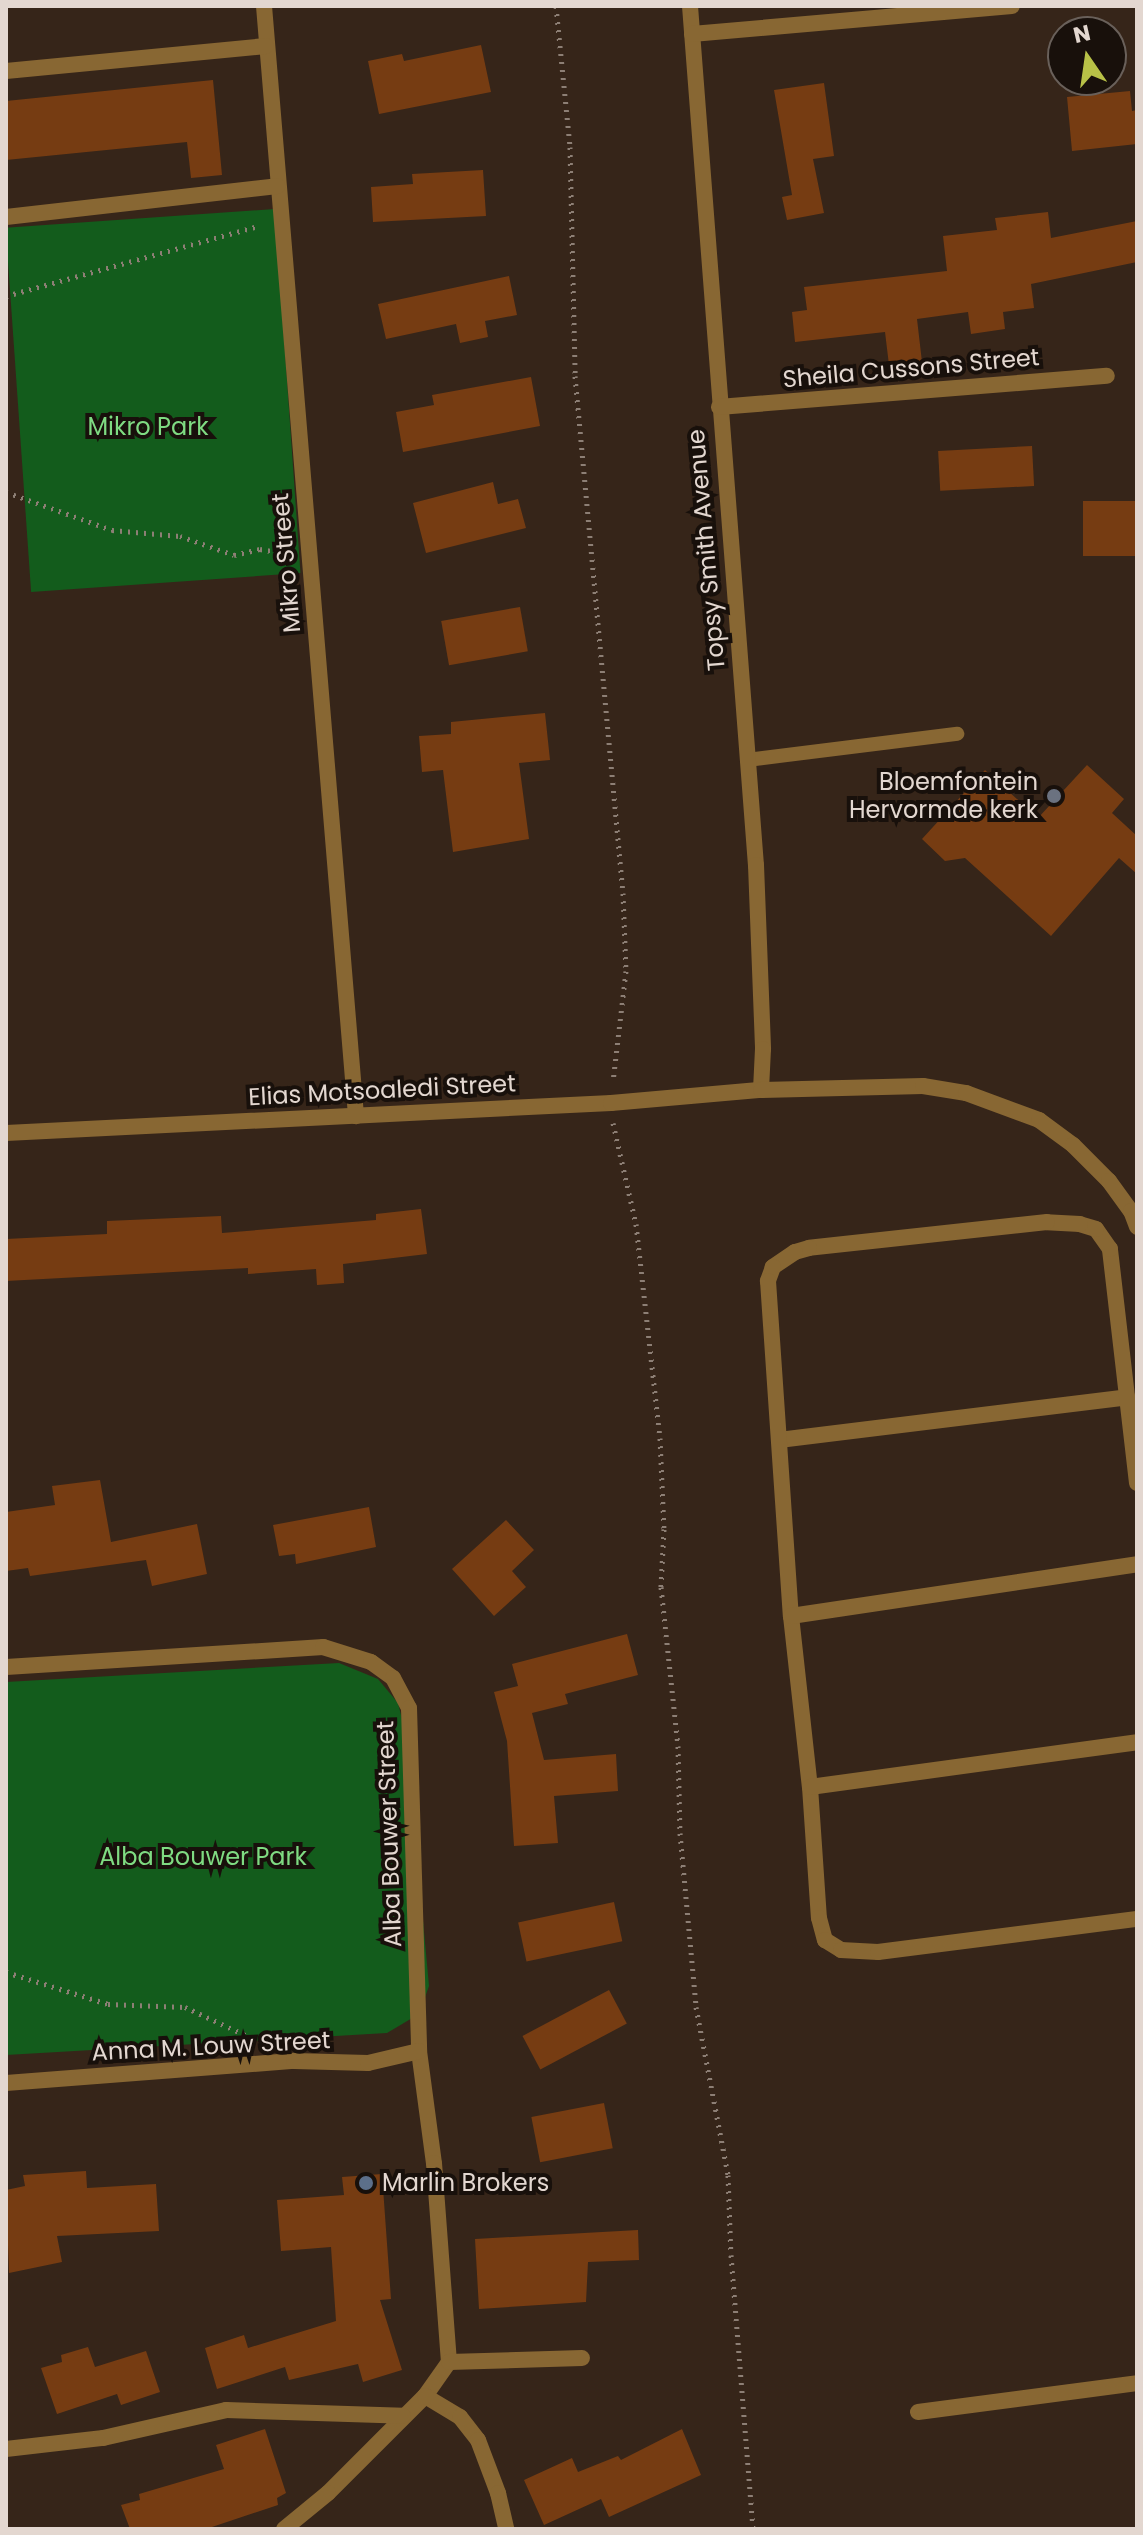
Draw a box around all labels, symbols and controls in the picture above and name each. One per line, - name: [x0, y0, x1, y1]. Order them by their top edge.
- north arrow: [1047, 16, 1127, 96]
- text: N: [1070, 17, 1093, 51]
- street label: Sheila Cussons Street: [781, 342, 1041, 394]
- park label: Mikro Park: [87, 413, 209, 441]
- street label: Topsy Smith Avenue: [681, 428, 731, 672]
- street label: Mikro Street: [266, 492, 306, 634]
- place label: Bloemfontein Hervormde kerk: [849, 768, 1038, 824]
- marker: Bloemfontein Hervormde kerk: [1045, 787, 1063, 805]
- street label: Elias Motsoaledi Street: [248, 1069, 516, 1111]
- street label: Alba Bouwer Street: [371, 1720, 407, 1948]
- park label: Alba Bouwer Park: [99, 1843, 307, 1871]
- street label: Anna M. Louw Street: [91, 2025, 331, 2067]
- place label: Marlin Brokers: [382, 2169, 549, 2197]
- marker: Marlin Brokers: [357, 2174, 375, 2192]

